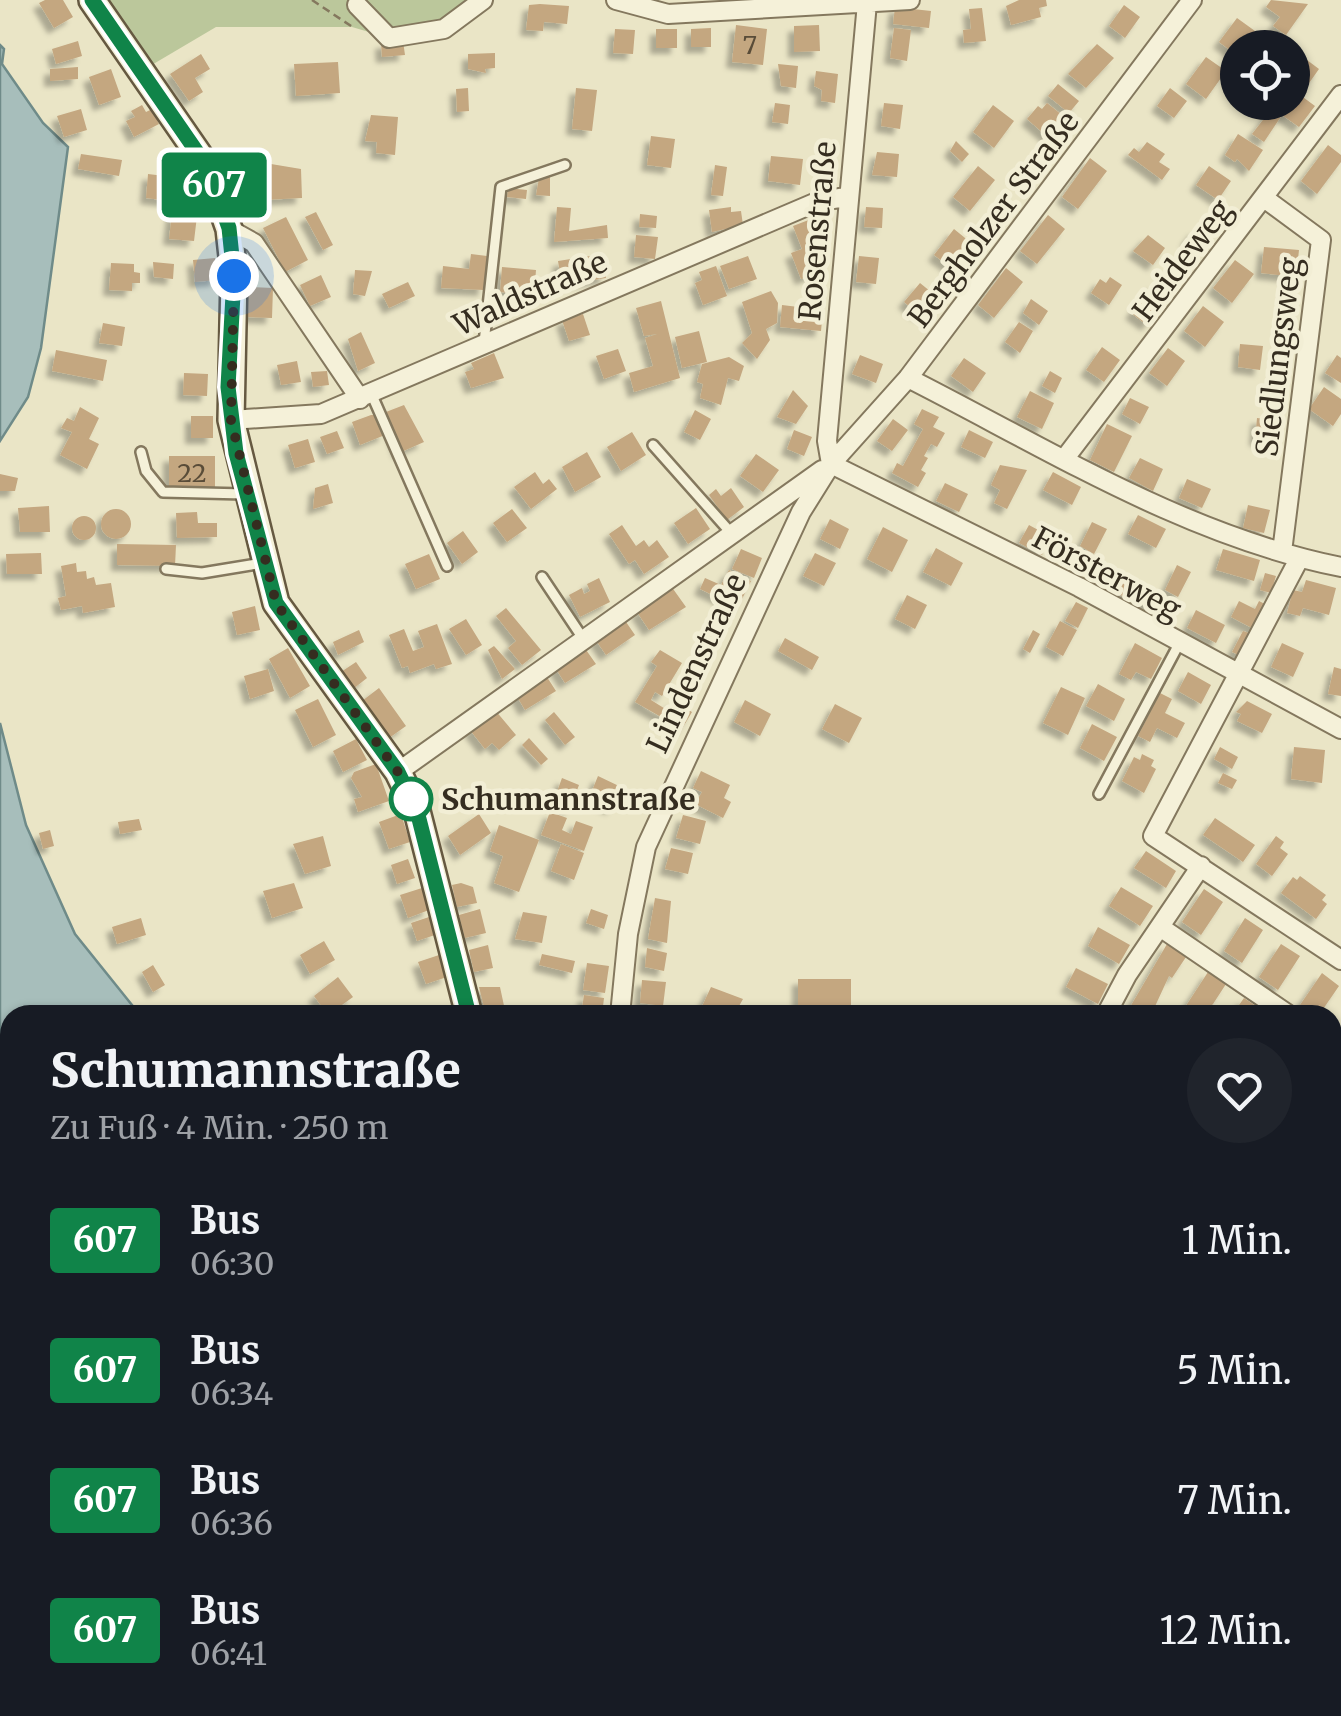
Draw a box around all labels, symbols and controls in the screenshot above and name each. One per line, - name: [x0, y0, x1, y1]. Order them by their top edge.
- house number: 7: [743, 29, 757, 61]
- map controls: [1220, 30, 1310, 120]
- button: locate: [1220, 30, 1310, 120]
- street label: Bergholzer Straße: [899, 104, 1087, 334]
- street label: Rosenstraße: [790, 140, 844, 322]
- line badge: 607: [156, 152, 272, 218]
- text: 607: [182, 163, 246, 207]
- street label: Heideweg: [1124, 192, 1240, 328]
- street label: Waldstraße: [446, 242, 613, 344]
- your location: [209, 251, 259, 301]
- street label: Siedlungsweg: [1247, 255, 1309, 459]
- house number: 22: [177, 457, 207, 489]
- street label: Försterweg: [1026, 518, 1188, 628]
- street label: Lindenstraße: [638, 567, 754, 759]
- marker: Schumannstraße: [390, 778, 432, 820]
- place label: Schumannstraße: [441, 780, 696, 818]
- button: heart: [1187, 1038, 1292, 1143]
- text: Schumannstraße: [50, 1040, 461, 1100]
- text: Zu Fuß · 4 Min. · 250 m: [50, 1108, 389, 1148]
- text: Bus: [190, 1197, 260, 1244]
- text: 1 Min.: [1182, 1217, 1292, 1264]
- text: 607: [73, 1218, 137, 1262]
- text: 06:30: [190, 1244, 274, 1284]
- text: Bus: [190, 1327, 260, 1374]
- text: 5 Min.: [1177, 1347, 1292, 1394]
- text: 607: [73, 1348, 137, 1392]
- text: 06:34: [190, 1374, 273, 1414]
- text: Bus: [190, 1457, 260, 1504]
- text: 7 Min.: [1177, 1477, 1292, 1524]
- text: 607: [73, 1478, 137, 1522]
- text: 06:36: [190, 1504, 273, 1544]
- text: Bus: [190, 1587, 260, 1634]
- text: 12 Min.: [1160, 1607, 1292, 1654]
- text: 607: [73, 1608, 137, 1652]
- text: 06:41: [190, 1634, 267, 1674]

